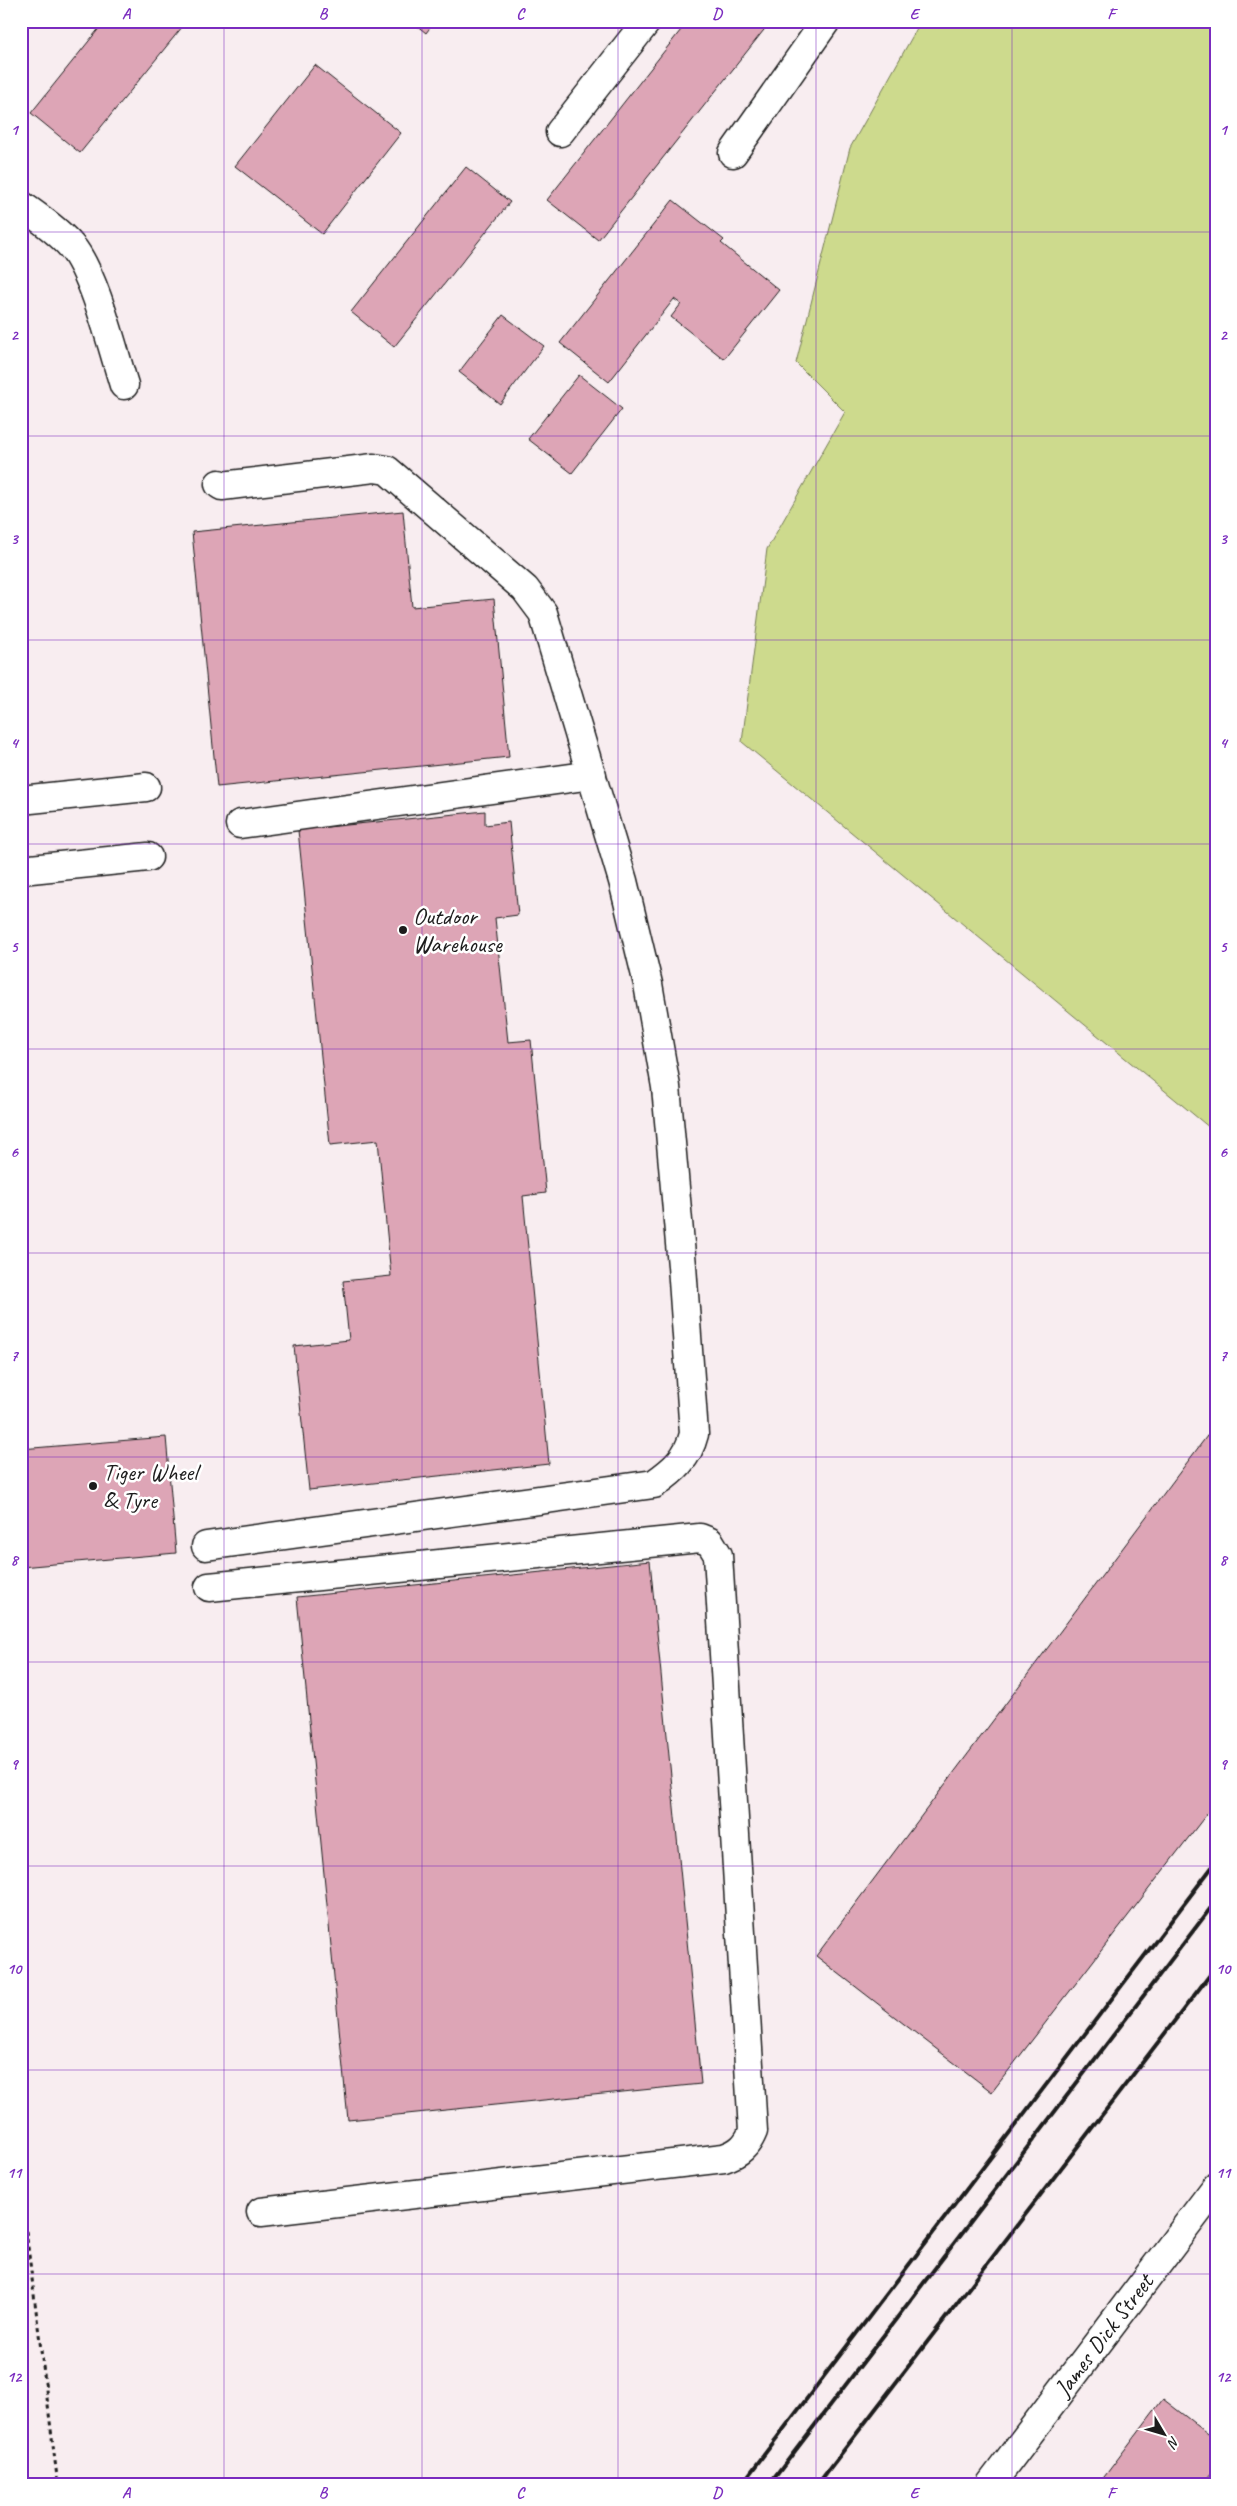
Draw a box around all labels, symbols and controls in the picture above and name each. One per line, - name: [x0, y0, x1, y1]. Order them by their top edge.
- text: A: [122, 4, 132, 24]
- text: B: [319, 4, 329, 24]
- text: C: [516, 4, 526, 24]
- text: D: [712, 4, 723, 24]
- text: E: [910, 4, 921, 24]
- text: F: [1107, 4, 1118, 24]
- text: 1: [10, 120, 19, 140]
- text: 1: [1219, 120, 1228, 140]
- text: 2: [10, 325, 19, 345]
- text: 2: [1219, 325, 1228, 345]
- text: 3: [10, 529, 19, 549]
- text: 3: [1219, 529, 1228, 549]
- text: 4: [10, 733, 19, 753]
- text: 4: [1219, 733, 1228, 753]
- place label: Outdoor Warehouse: [413, 901, 504, 959]
- marker: Outdoor Warehouse: [397, 924, 409, 936]
- text: 5: [11, 937, 20, 957]
- text: 5: [1220, 937, 1229, 957]
- text: 6: [10, 1142, 19, 1162]
- text: 6: [1219, 1142, 1228, 1162]
- text: 7: [10, 1346, 19, 1366]
- text: 7: [1219, 1346, 1228, 1366]
- place label: Tiger Wheel & Tyre: [103, 1457, 201, 1515]
- marker: Tiger Wheel & Tyre: [87, 1480, 99, 1492]
- text: 8: [10, 1550, 19, 1570]
- text: 8: [1219, 1550, 1228, 1570]
- text: 9: [10, 1754, 19, 1774]
- text: 9: [1219, 1754, 1228, 1774]
- text: 10: [7, 1959, 23, 1979]
- text: 10: [1216, 1959, 1232, 1979]
- text: 11: [7, 2163, 23, 2183]
- text: 11: [1216, 2163, 1232, 2183]
- street label: James Dick Street: [1047, 2266, 1161, 2403]
- text: 12: [7, 2367, 23, 2387]
- text: 12: [1216, 2367, 1232, 2387]
- north arrow: [1140, 2408, 1190, 2458]
- text: N: [1163, 2433, 1183, 2452]
- text: A: [122, 2483, 132, 2503]
- text: B: [319, 2483, 329, 2503]
- text: C: [516, 2483, 526, 2503]
- text: D: [712, 2483, 723, 2503]
- text: E: [910, 2483, 921, 2503]
- text: F: [1107, 2483, 1118, 2503]

